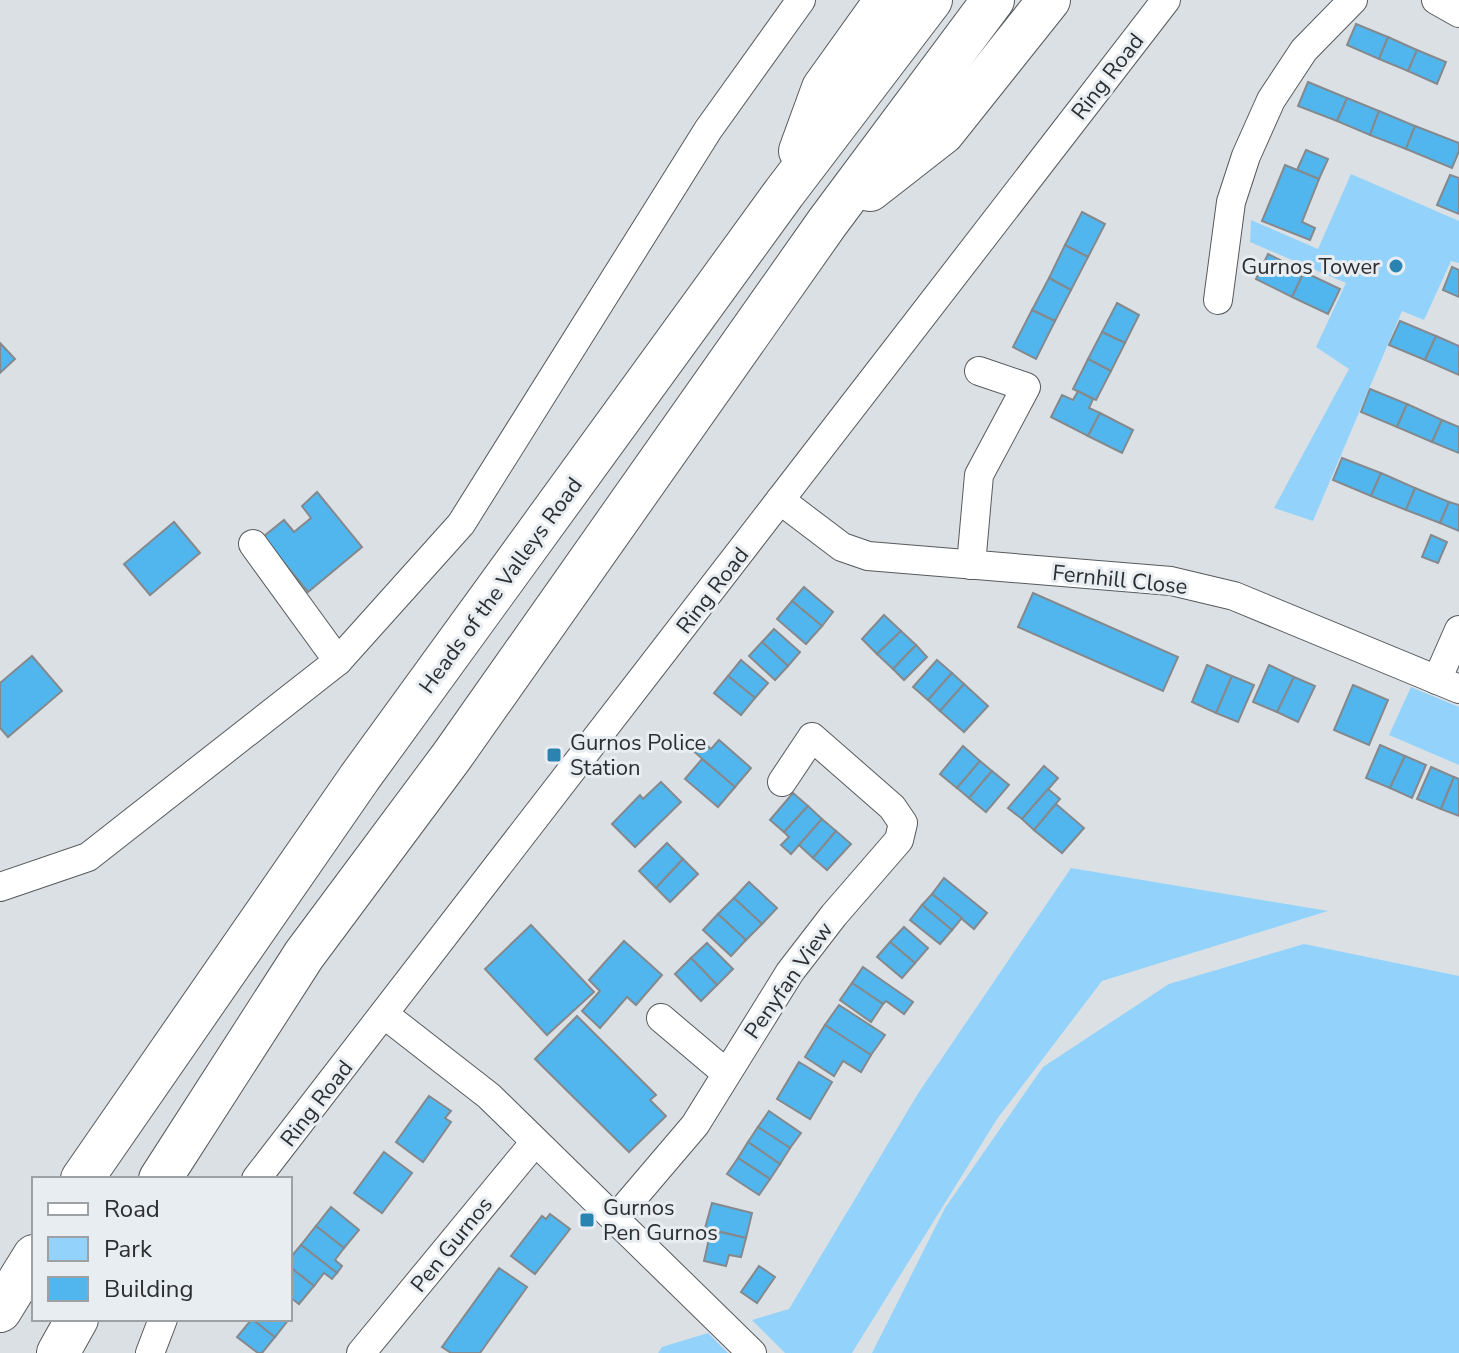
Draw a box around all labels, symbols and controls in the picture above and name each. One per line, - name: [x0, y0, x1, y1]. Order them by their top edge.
- street label: Ring Road: [1065, 27, 1151, 126]
- place label: Gurnos Tower: [1241, 252, 1380, 282]
- marker: Gurnos Tower: [1387, 257, 1405, 275]
- street label: Heads of the Valleys Road: [412, 471, 589, 700]
- street label: Ring Road: [670, 541, 756, 640]
- street label: Fernhill Close: [1051, 558, 1189, 602]
- place label: Gurnos Police Station: [570, 728, 706, 783]
- marker: Gurnos Police Station: [545, 746, 563, 764]
- street label: Penyfan View: [737, 916, 840, 1045]
- street label: Ring Road: [274, 1054, 360, 1153]
- legend: [32, 1177, 292, 1321]
- street label: Pen Gurnos: [404, 1191, 500, 1299]
- text: Road: [104, 1193, 160, 1225]
- place label: Gurnos Pen Gurnos: [603, 1193, 718, 1248]
- marker: Gurnos Pen Gurnos: [578, 1211, 596, 1229]
- text: Park: [104, 1233, 153, 1265]
- text: Building: [104, 1273, 194, 1305]

